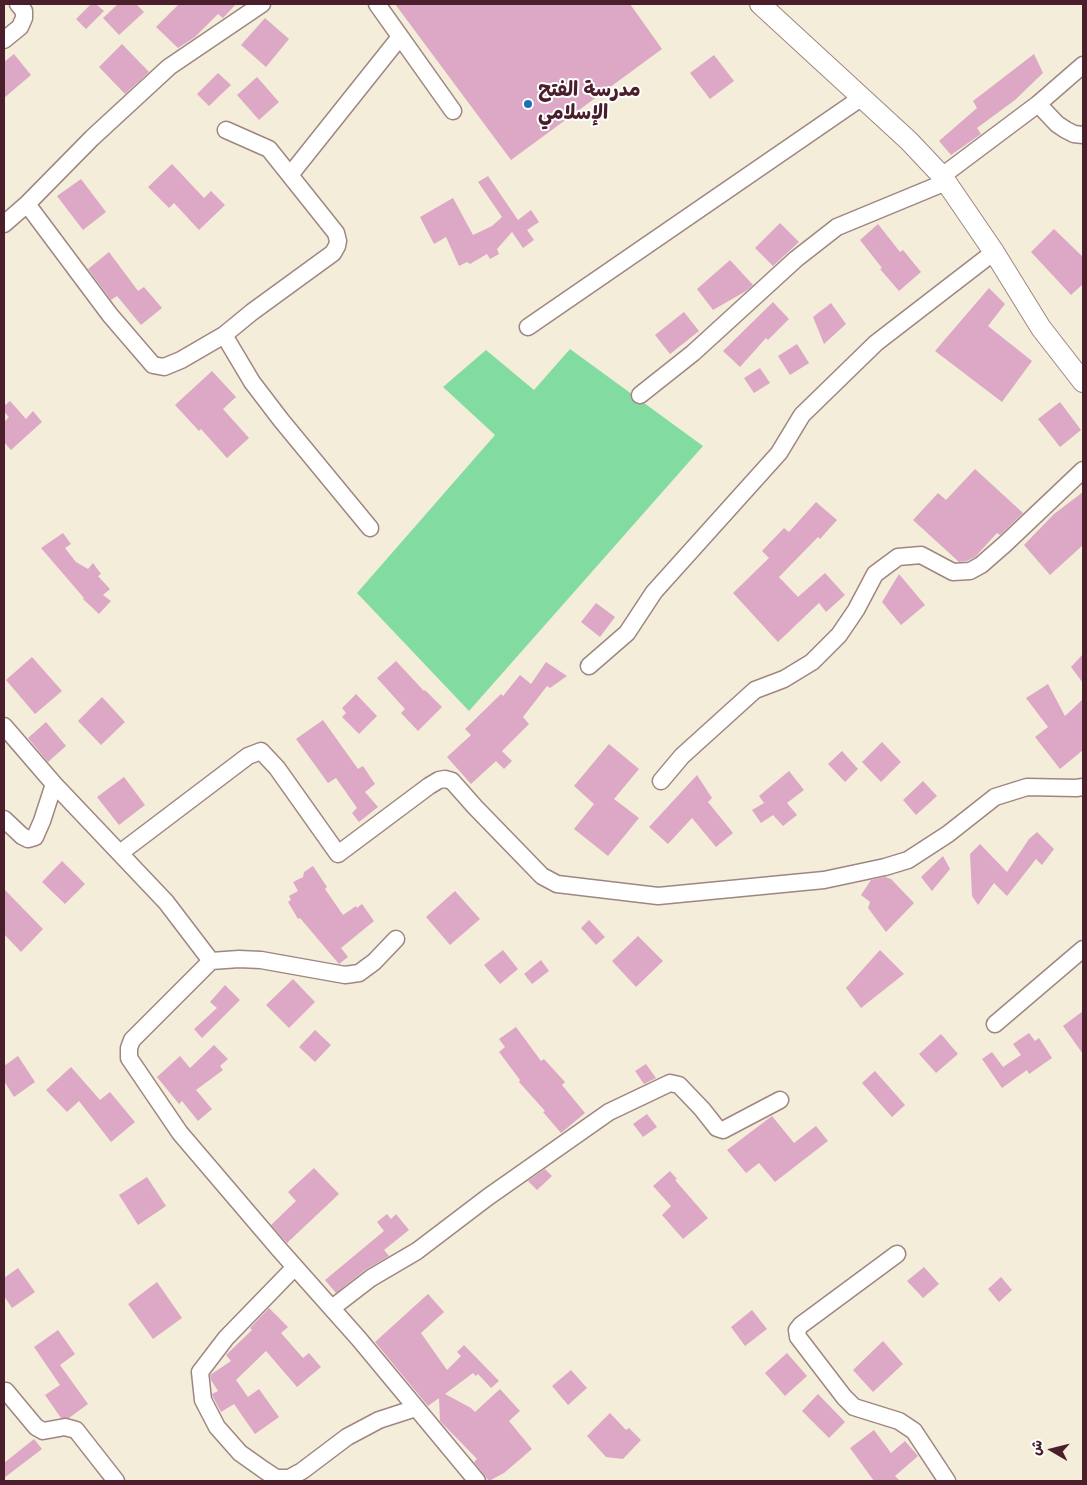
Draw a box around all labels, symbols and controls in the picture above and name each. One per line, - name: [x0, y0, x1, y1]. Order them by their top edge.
- place label: مدرسة الفتح الإسلامي: [538, 80, 641, 127]
- marker: مدرسة الفتح الإسلامي: [522, 98, 534, 110]
- north arrow: [1027, 1425, 1077, 1475]
- text: ش: [1027, 1439, 1047, 1457]

